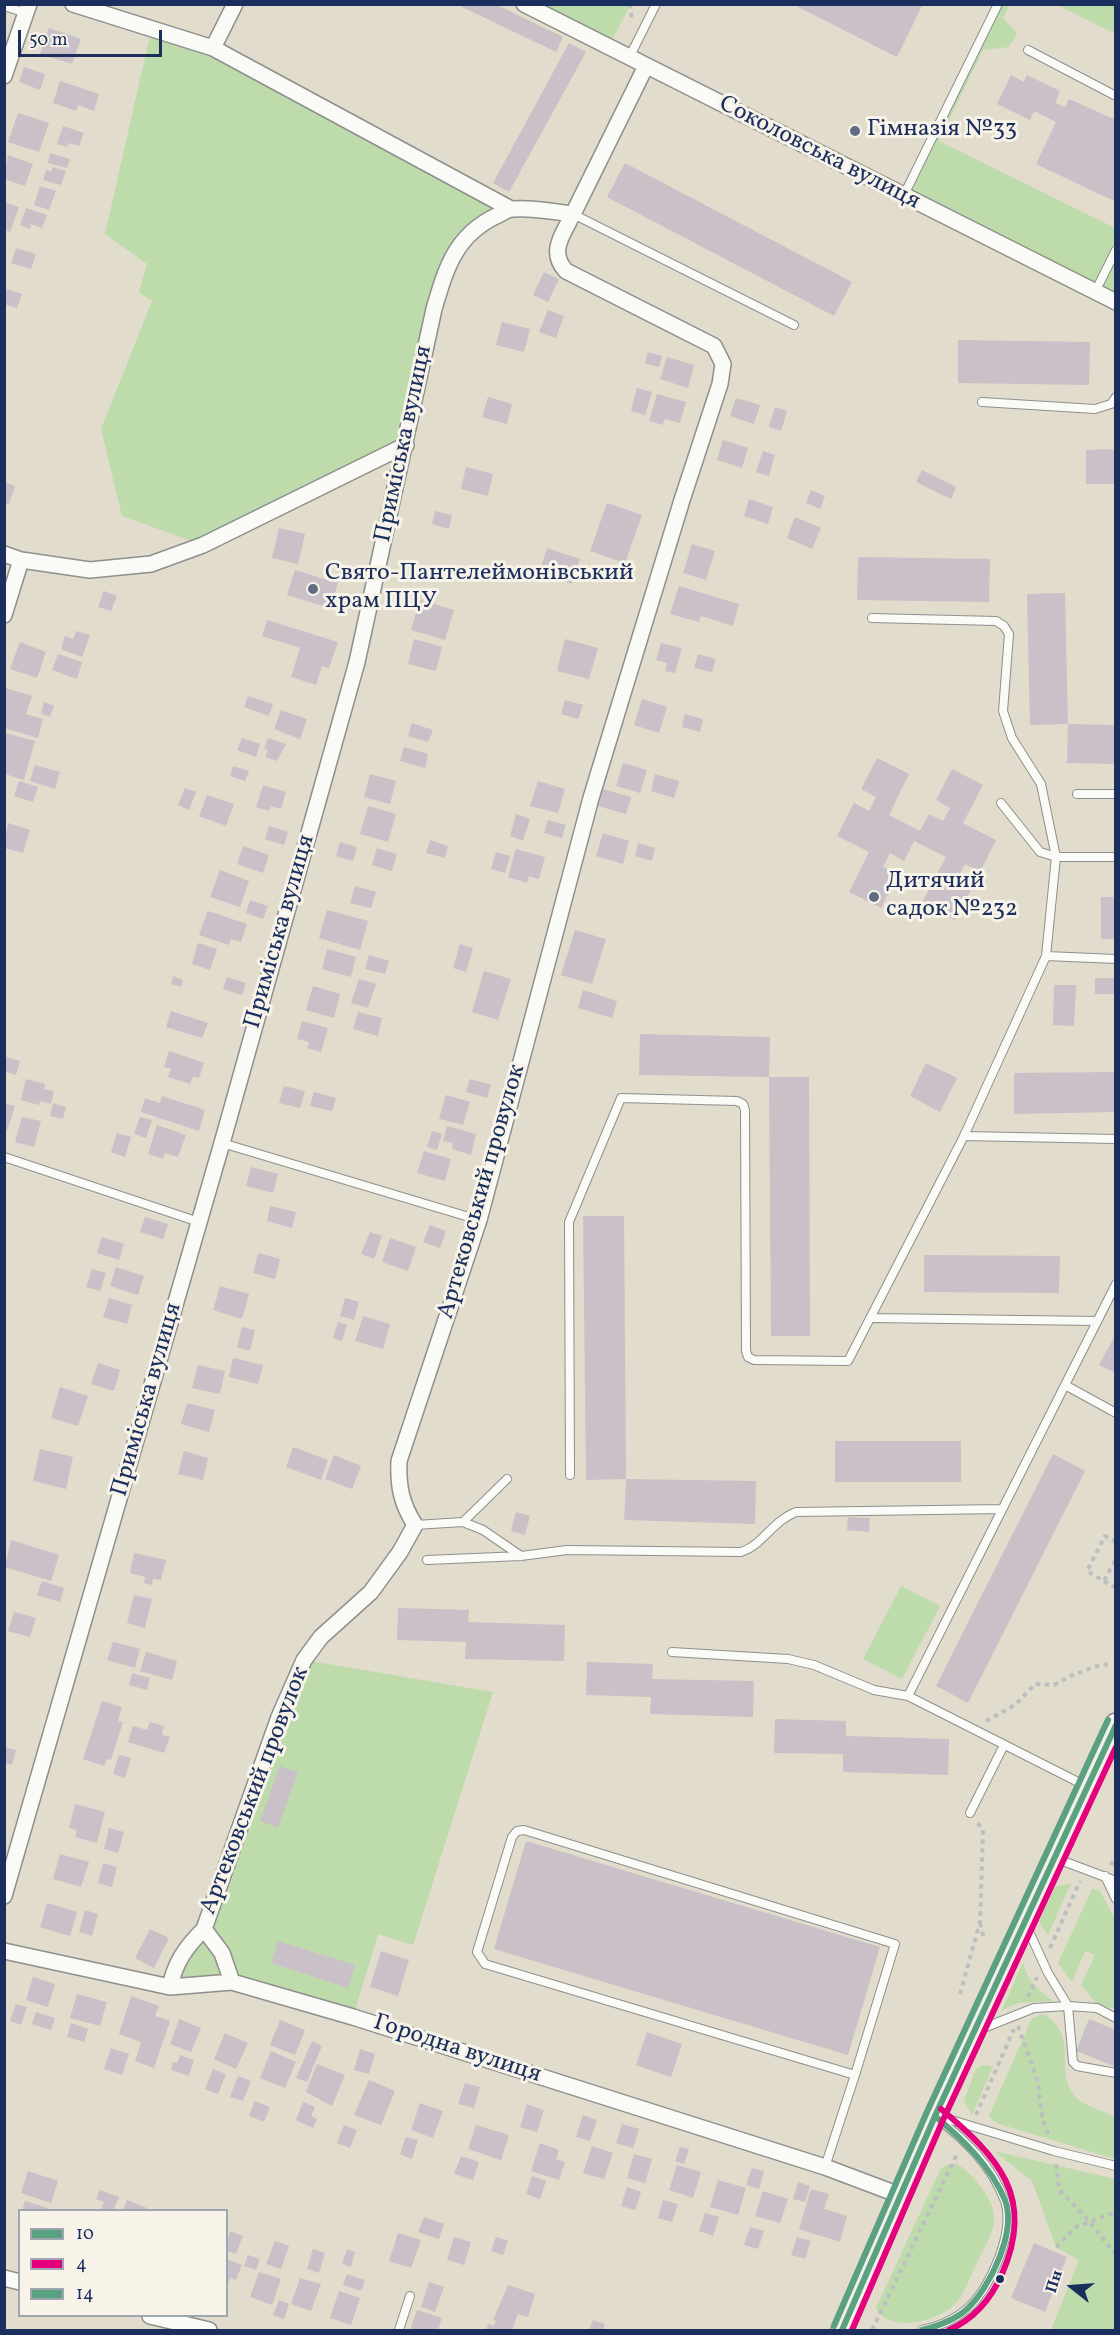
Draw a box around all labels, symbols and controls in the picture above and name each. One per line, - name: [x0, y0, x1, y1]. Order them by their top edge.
- scale bar: [21, 18, 165, 56]
- text: 50 m: [29, 28, 68, 53]
- street label: Соколовська вулиця: [713, 91, 925, 217]
- place label: Гімназія №33: [867, 117, 1017, 145]
- marker: Гімназія №33: [848, 124, 862, 138]
- street label: Приміська вулиця: [370, 343, 440, 545]
- place label: Свято-Пантелеймонівський храм ПЦУ: [325, 561, 634, 617]
- marker: Свято-Пантелеймонівський храм ПЦУ: [306, 582, 320, 596]
- street label: Приміська вулиця: [240, 832, 322, 1032]
- place label: Дитячий садок №232: [886, 869, 1018, 925]
- marker: Дитячий садок №232: [867, 890, 881, 904]
- street label: Артековський провулок: [433, 1062, 533, 1322]
- street label: Приміська вулиця: [107, 1300, 189, 1500]
- street label: Артековський провулок: [195, 1663, 317, 1919]
- street label: Городна вулиця: [370, 2009, 544, 2091]
- legend: [18, 2209, 228, 2317]
- text: 10: [76, 2222, 94, 2247]
- text: 4: [76, 2252, 87, 2277]
- north arrow: [1042, 2257, 1102, 2317]
- text: Пн: [1041, 2268, 1069, 2296]
- unlabelled marker: [994, 2273, 1006, 2285]
- text: 14: [76, 2282, 94, 2307]

